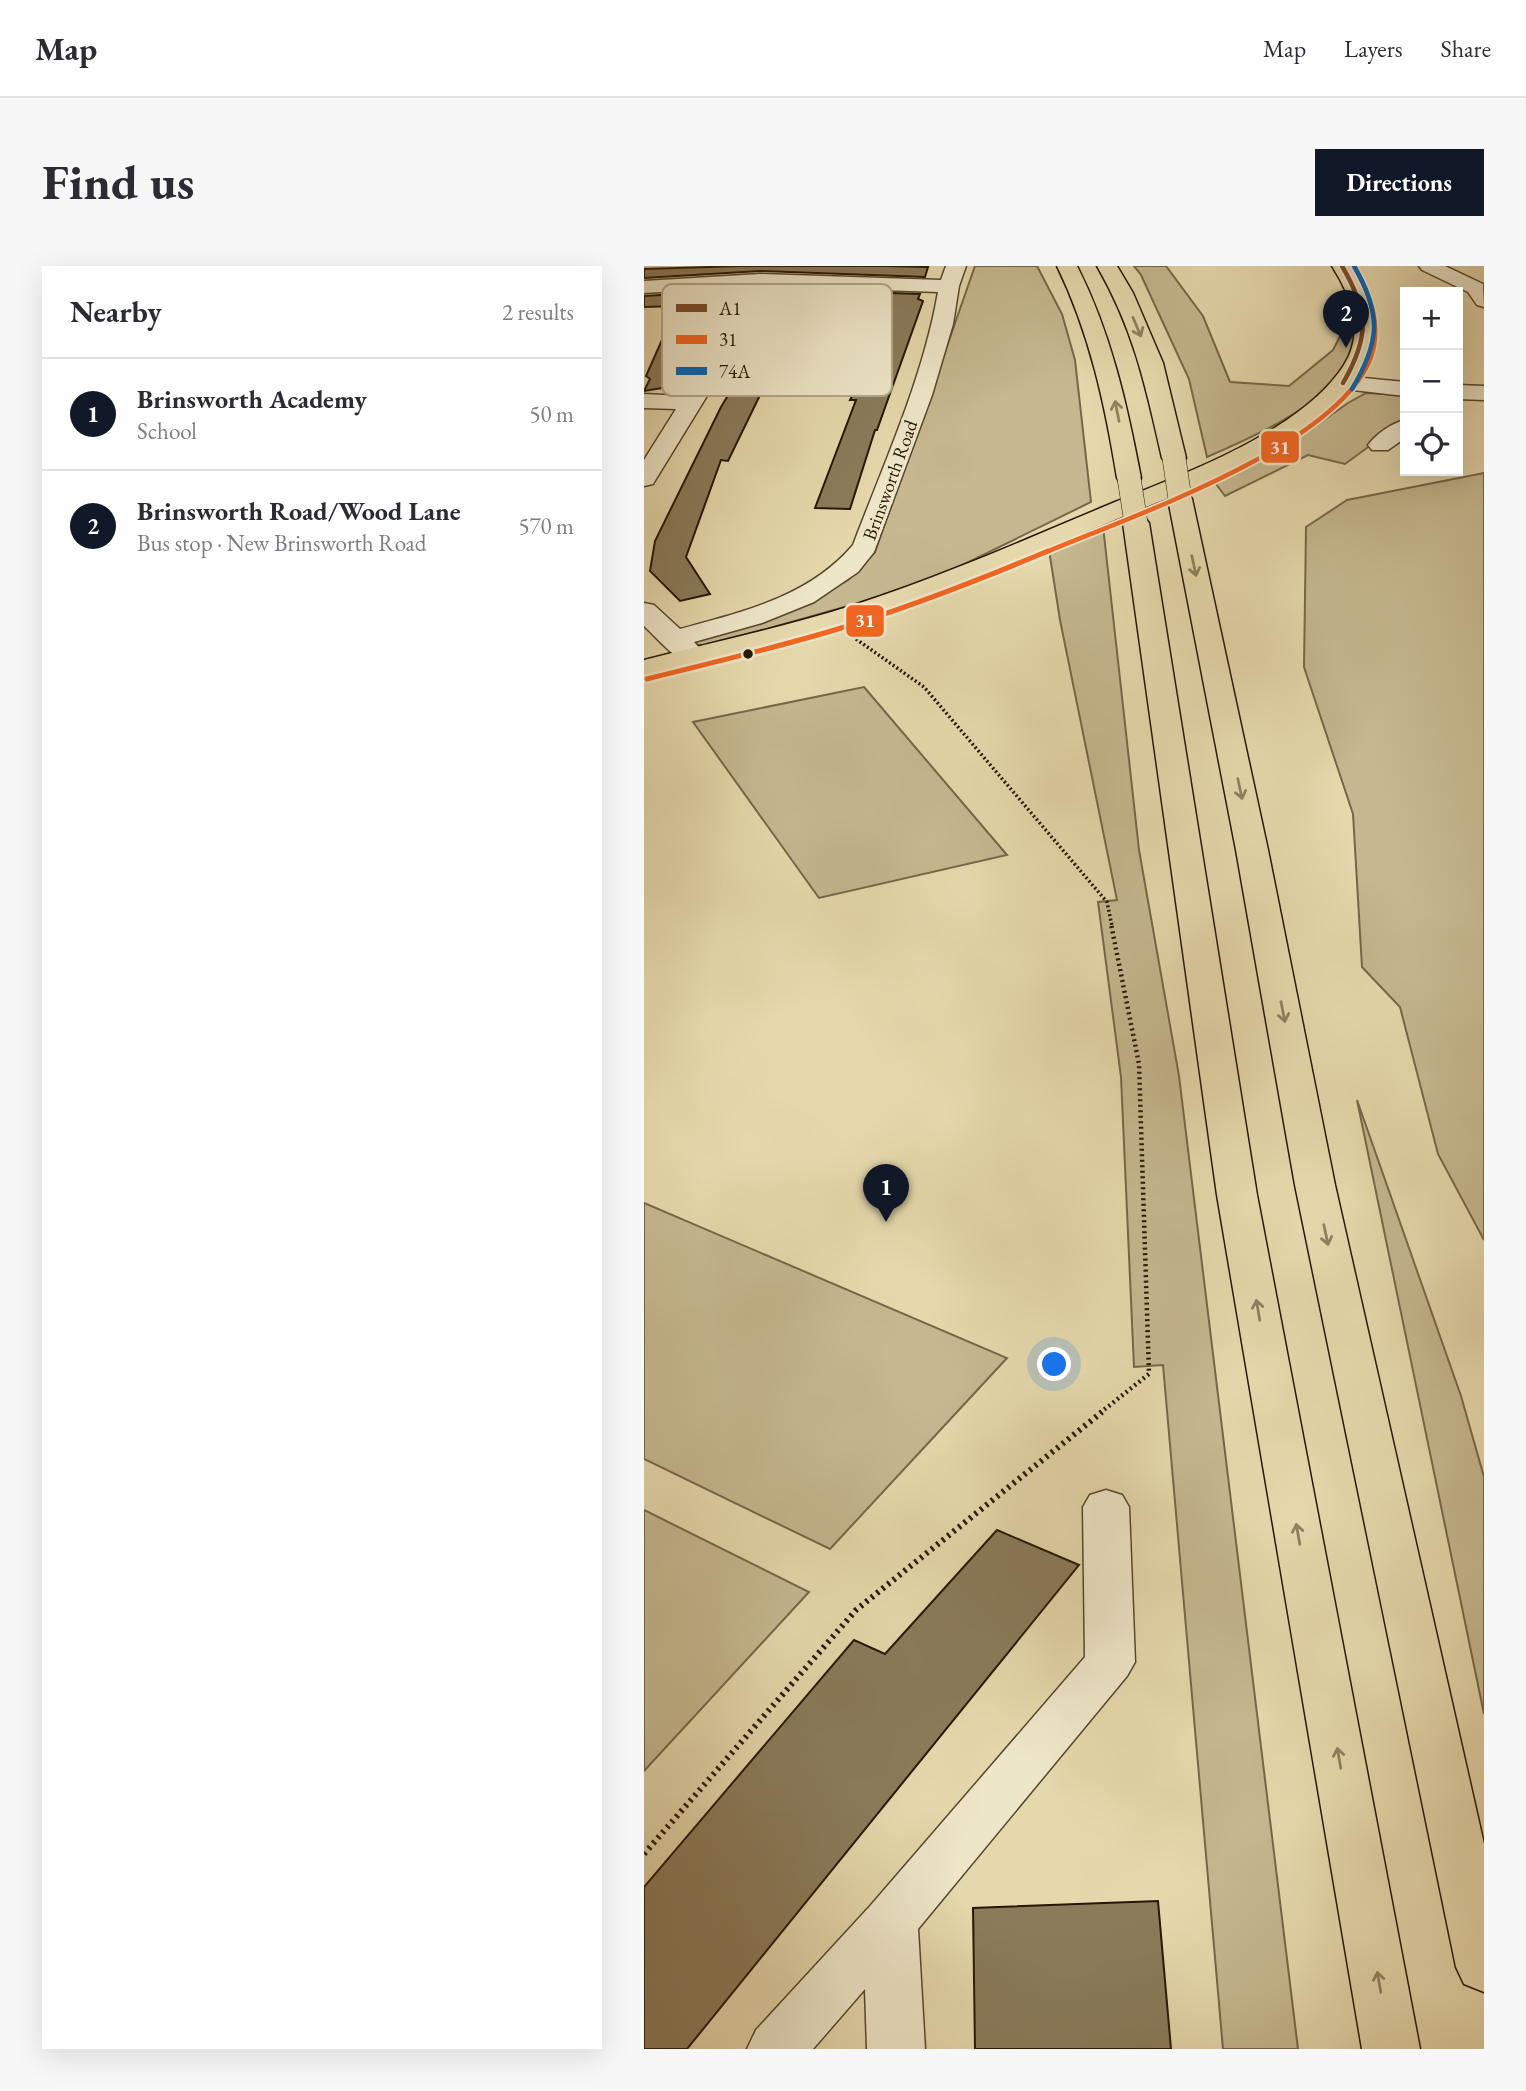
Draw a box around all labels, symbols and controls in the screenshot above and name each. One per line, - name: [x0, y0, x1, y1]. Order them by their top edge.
- text: Map: [35, 27, 97, 70]
- text: Map: [1263, 33, 1306, 64]
- text: Layers: [1344, 33, 1403, 64]
- text: Share: [1441, 33, 1491, 64]
- button: Directions: [1315, 149, 1484, 216]
- text: Find us: [42, 150, 194, 214]
- legend: [662, 284, 892, 396]
- map controls: [1400, 287, 1463, 476]
- button: +: [1400, 287, 1463, 350]
- pin: 2: [1323, 290, 1369, 348]
- text: Nearby: [70, 292, 162, 331]
- text: A1: [718, 296, 741, 321]
- text: 2 results: [502, 297, 574, 327]
- one-way arrow: [1132, 316, 1145, 337]
- text: 31: [719, 327, 737, 352]
- button: −: [1400, 350, 1463, 413]
- text: 74A: [719, 359, 751, 384]
- text: Brinsworth Academy: [137, 382, 367, 416]
- text: 1: [87, 399, 99, 429]
- text: 50 m: [529, 399, 574, 429]
- one-way arrow: [1110, 400, 1123, 423]
- button: locate: [1400, 413, 1463, 476]
- text: School: [137, 416, 197, 446]
- street label: Brinsworth Road: [857, 416, 923, 543]
- line badge: 31: [1260, 430, 1300, 464]
- text: 31: [1270, 435, 1290, 460]
- text: Brinsworth Road/Wood Lane: [137, 494, 461, 528]
- text: 2: [87, 511, 99, 541]
- text: 570 m: [518, 511, 574, 541]
- text: Bus stop · New Brinsworth Road: [137, 528, 426, 558]
- one-way arrow: [1188, 554, 1201, 577]
- line badge: 31: [845, 604, 885, 638]
- text: 31: [855, 608, 875, 633]
- unlabelled marker: [741, 647, 755, 661]
- one-way arrow: [1233, 777, 1247, 800]
- one-way arrow: [1276, 1000, 1290, 1023]
- pin: 1: [863, 1164, 909, 1222]
- one-way arrow: [1319, 1223, 1333, 1246]
- one-way arrow: [1250, 1299, 1264, 1322]
- your location: [1037, 1347, 1071, 1381]
- one-way arrow: [1291, 1523, 1304, 1546]
- one-way arrow: [1331, 1747, 1345, 1770]
- one-way arrow: [1372, 1971, 1385, 1994]

